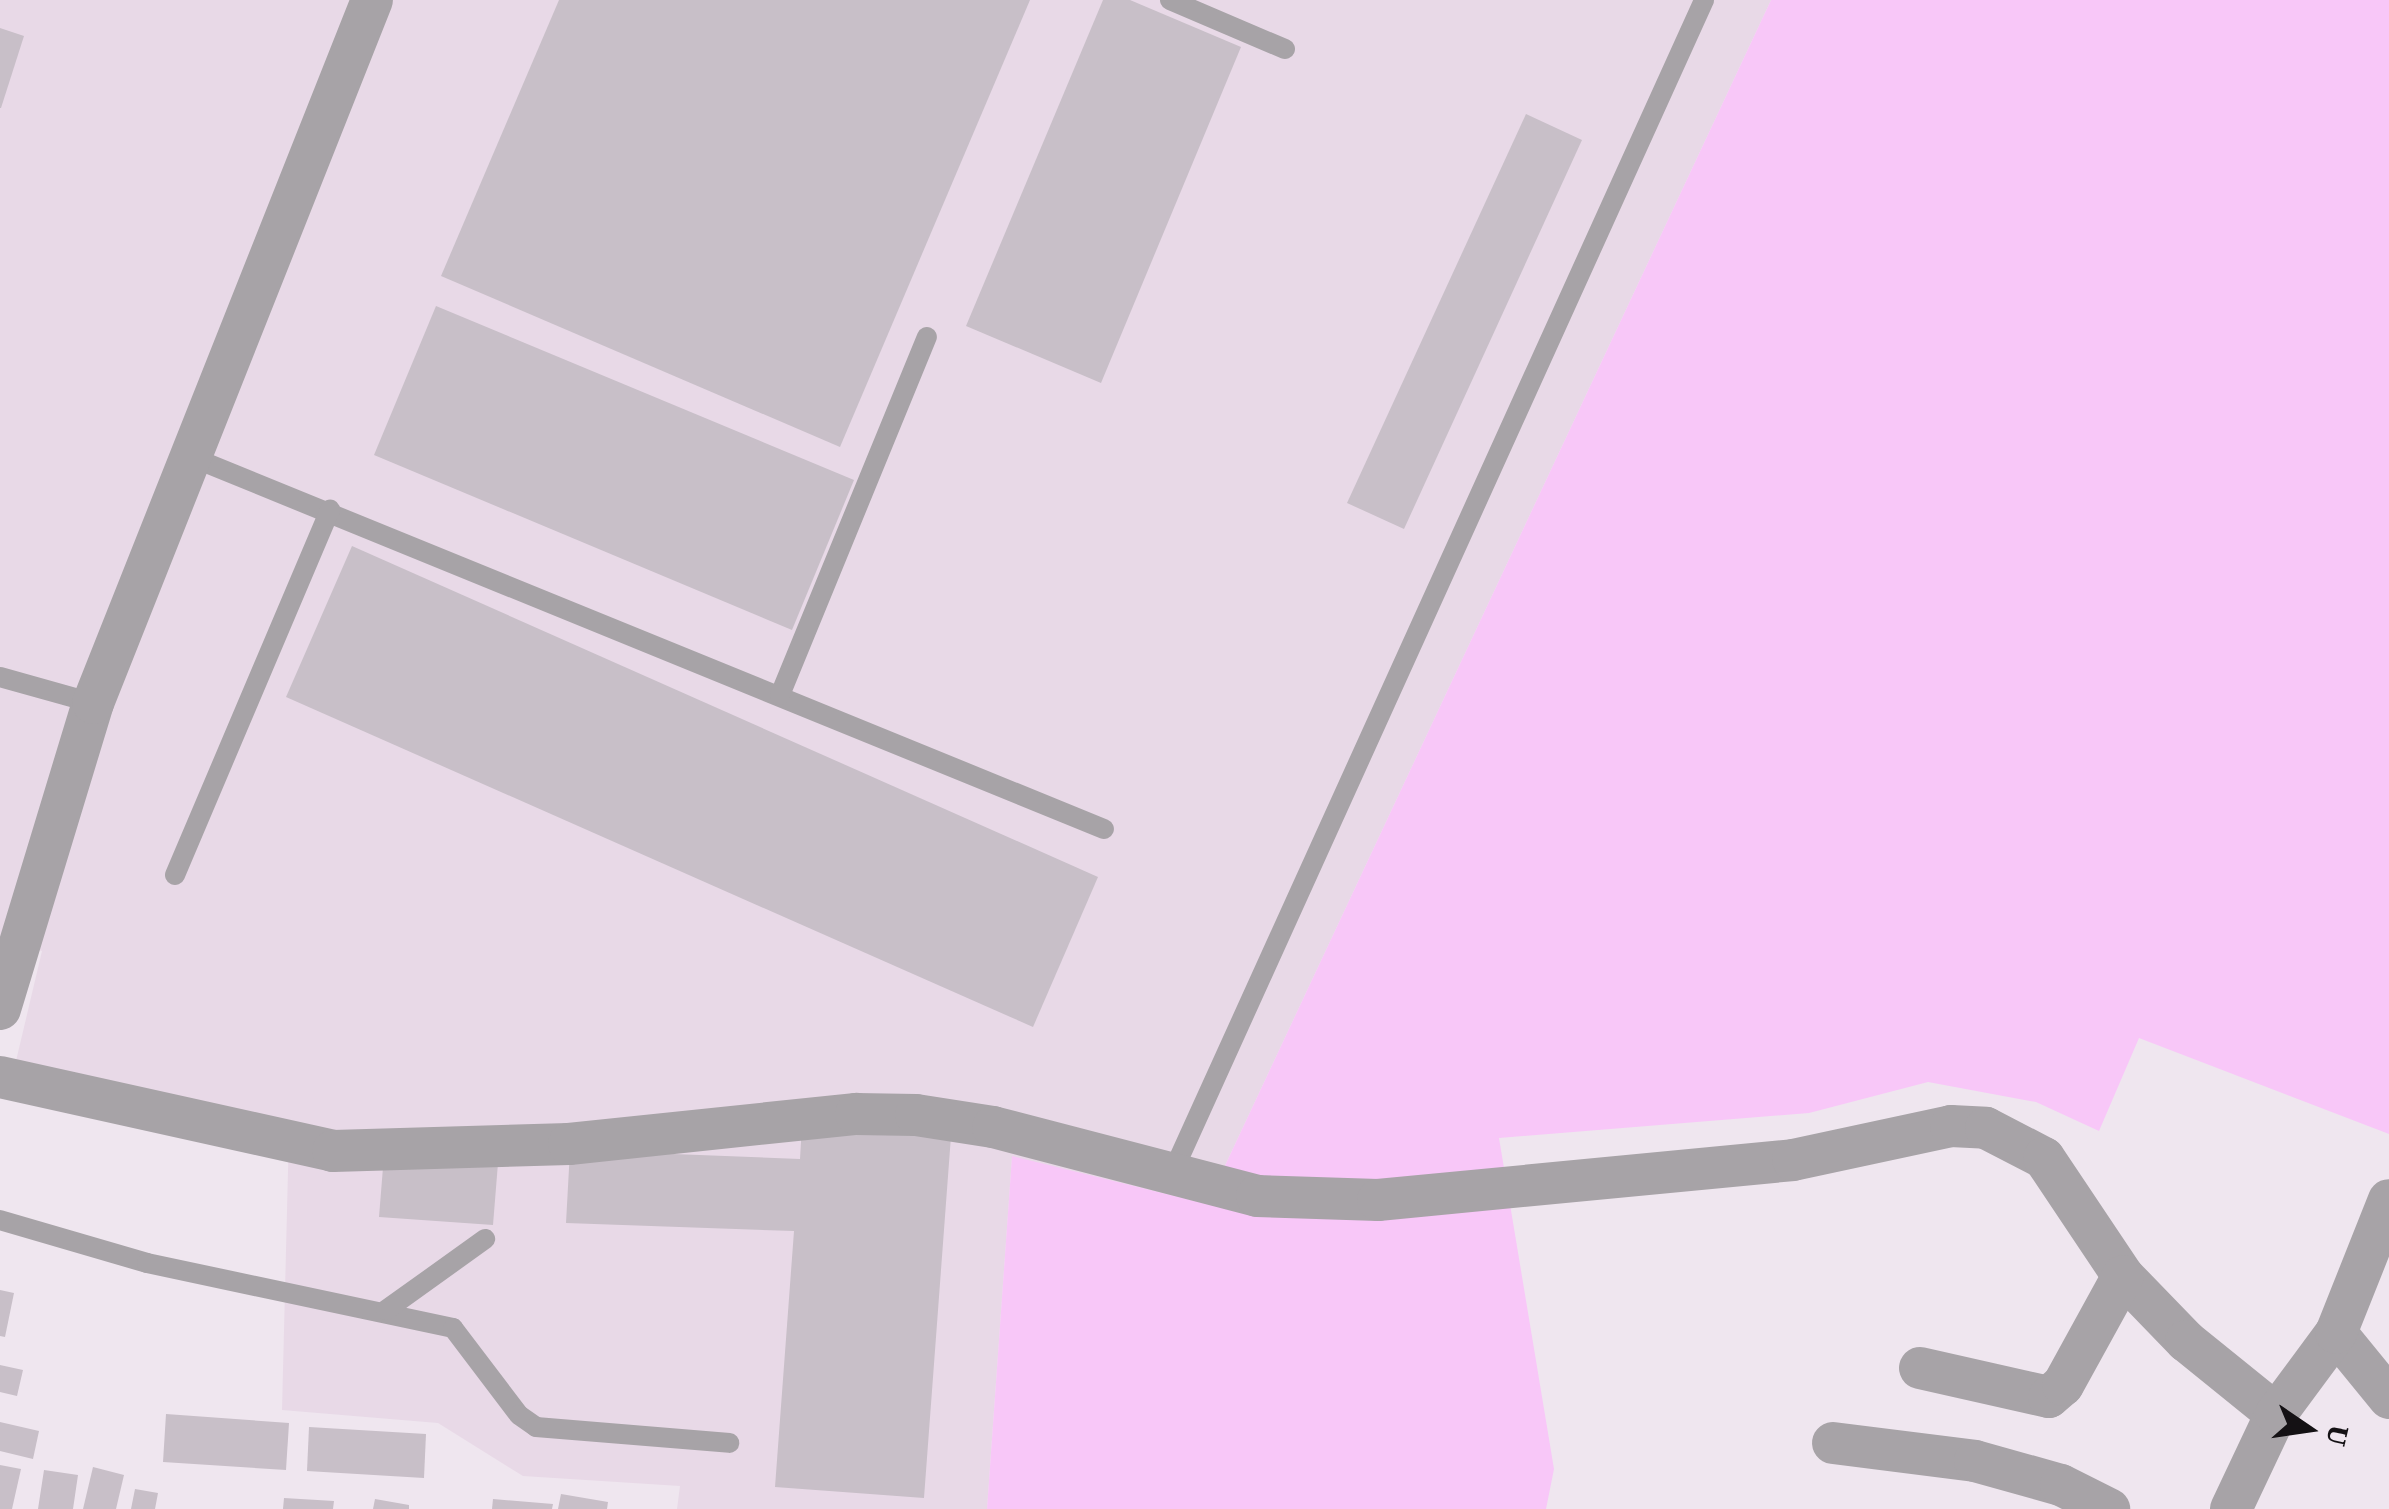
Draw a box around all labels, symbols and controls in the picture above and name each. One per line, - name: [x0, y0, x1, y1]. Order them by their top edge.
- north arrow: [2259, 1379, 2359, 1479]
- text: U: [2317, 1422, 2359, 1450]

